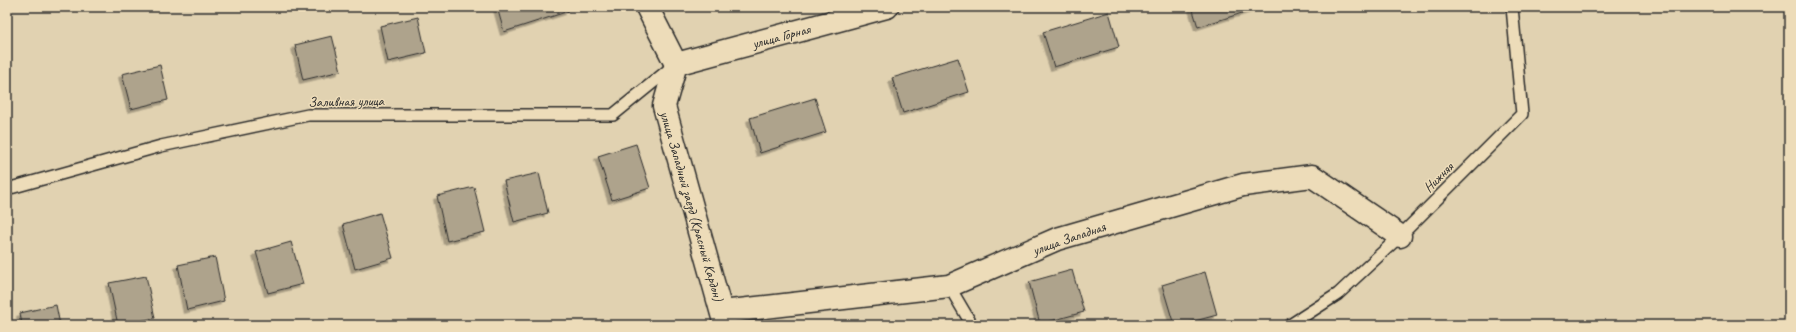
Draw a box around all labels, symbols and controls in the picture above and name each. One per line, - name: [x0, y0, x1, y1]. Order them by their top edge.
- street label: улица Горная: [749, 20, 813, 53]
- street label: Заливная улица: [308, 92, 385, 111]
- street label: улица Западный заезд (Красный Кардон): [656, 108, 727, 304]
- street label: Нижняя: [1420, 158, 1458, 196]
- street label: улица Западная: [1029, 218, 1109, 259]

